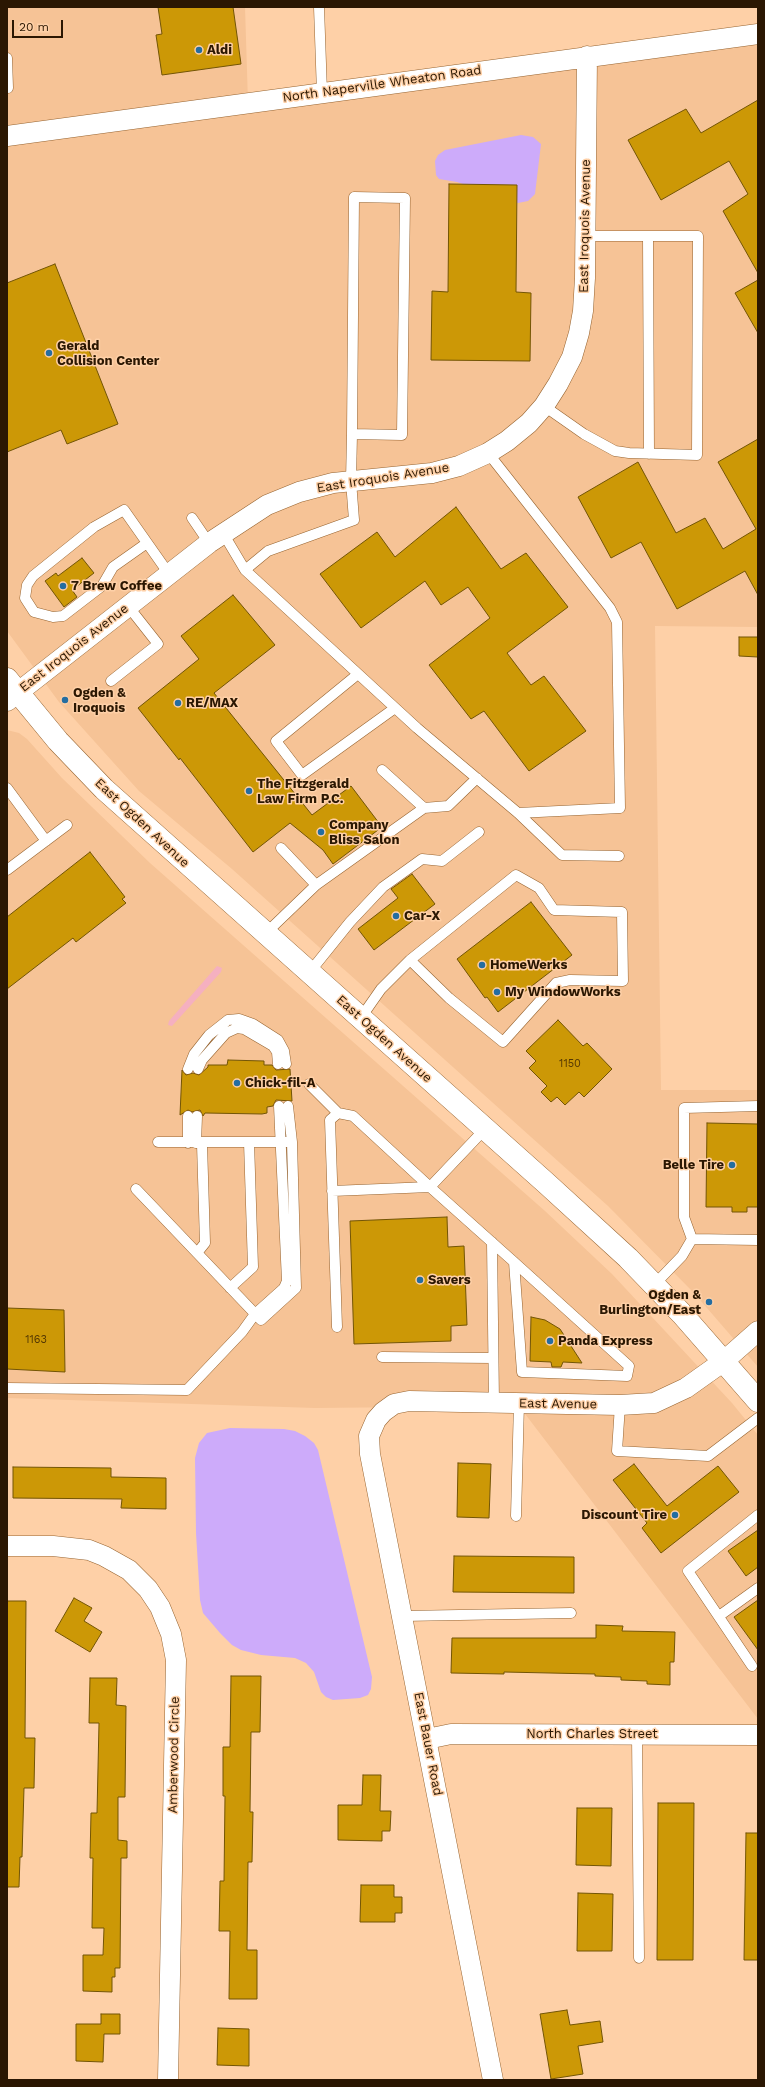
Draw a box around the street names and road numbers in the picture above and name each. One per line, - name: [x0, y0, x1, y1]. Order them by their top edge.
- street label: North Naperville Wheaton Road: [282, 62, 482, 106]
- street label: East Iroquois Avenue: [576, 159, 594, 293]
- street label: East Iroquois Avenue: [316, 460, 450, 496]
- street label: East Iroquois Avenue: [16, 601, 132, 695]
- street label: East Ogden Avenue: [92, 775, 192, 871]
- street label: East Ogden Avenue: [333, 992, 435, 1086]
- street label: East Avenue: [519, 1396, 597, 1412]
- street label: East Bauer Road: [410, 1691, 446, 1797]
- street label: Amberwood Circle: [165, 1696, 183, 1814]
- street label: North Charles Street: [526, 1726, 658, 1742]

